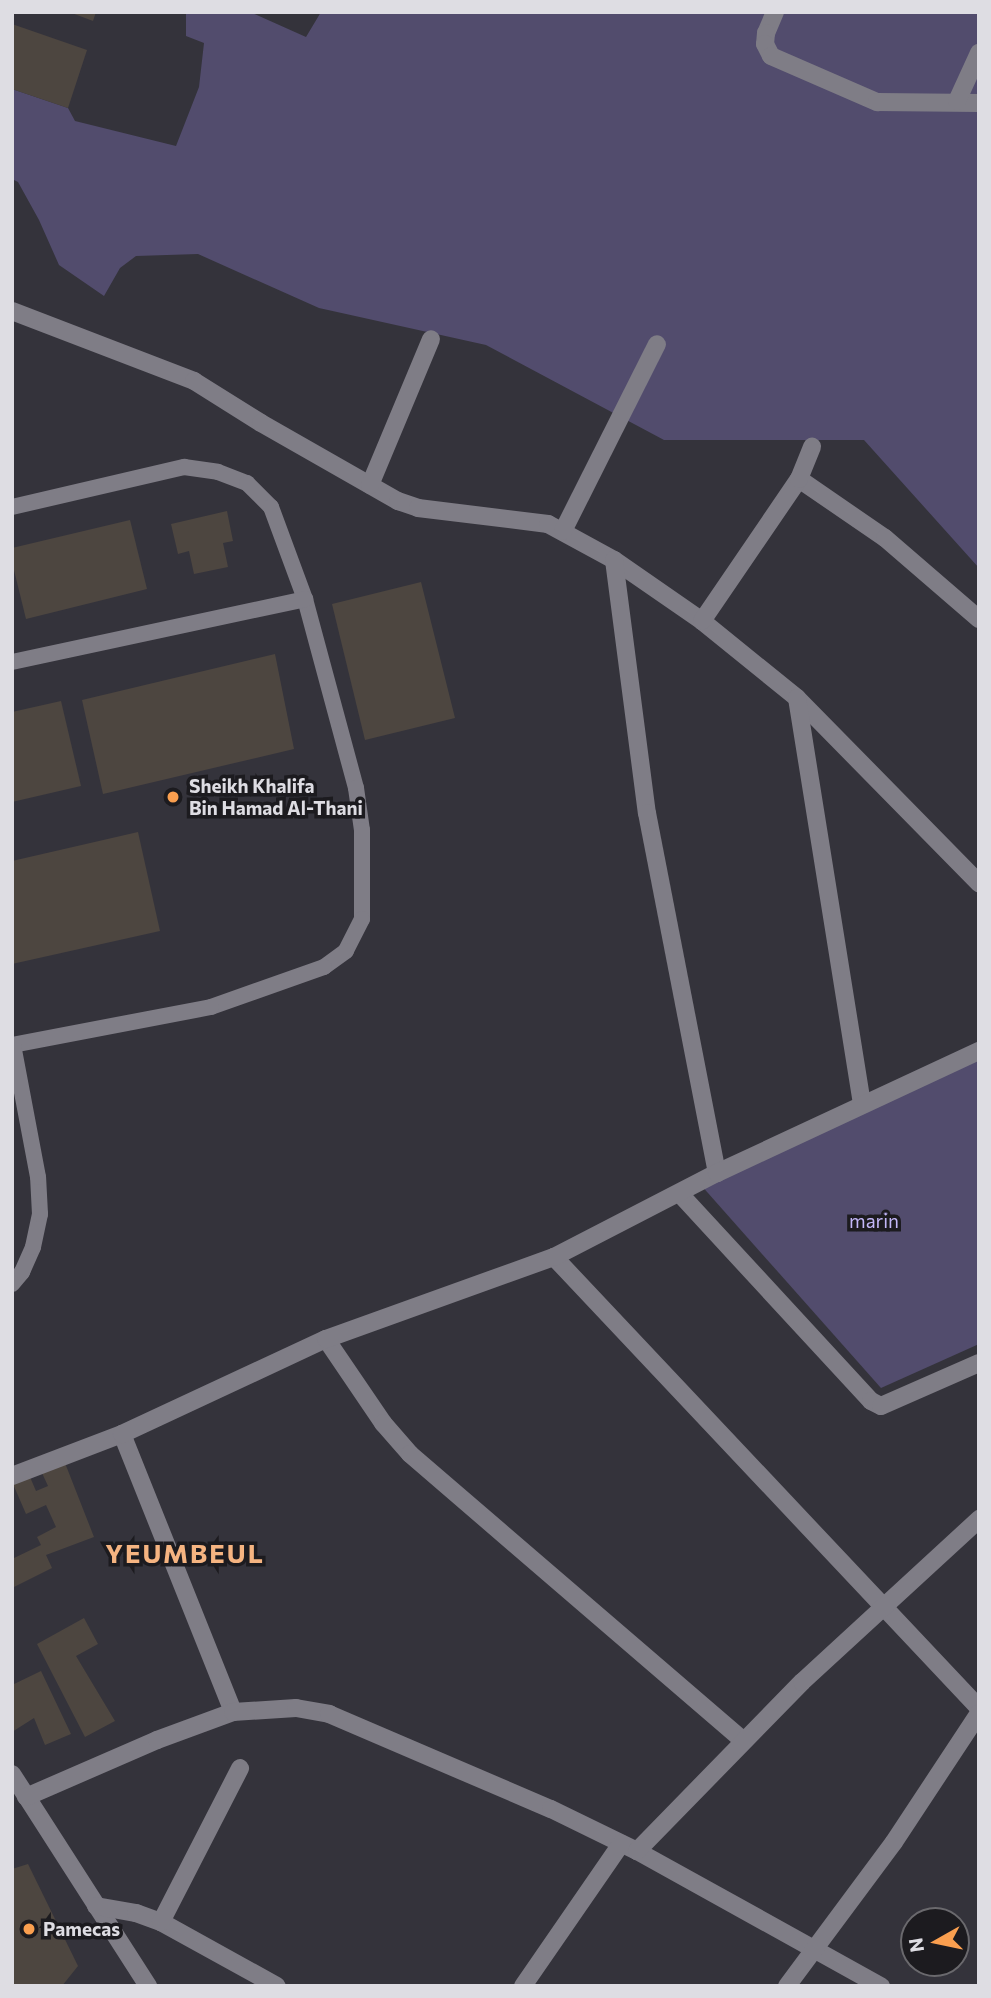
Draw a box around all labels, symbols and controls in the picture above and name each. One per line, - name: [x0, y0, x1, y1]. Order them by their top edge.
- place label: Sheikh Khalifa Bin Hamad Al-Thani: [189, 775, 363, 819]
- marker: Sheikh Khalifa Bin Hamad Al-Thani: [163, 787, 183, 807]
- park label: marin: [849, 1210, 899, 1232]
- district label: YEUMBEUL: [106, 1537, 264, 1569]
- north arrow: [900, 1907, 970, 1977]
- place label: Pamecas: [43, 1918, 120, 1940]
- marker: Pamecas: [21, 1921, 37, 1937]
- text: N: [903, 1936, 928, 1954]

